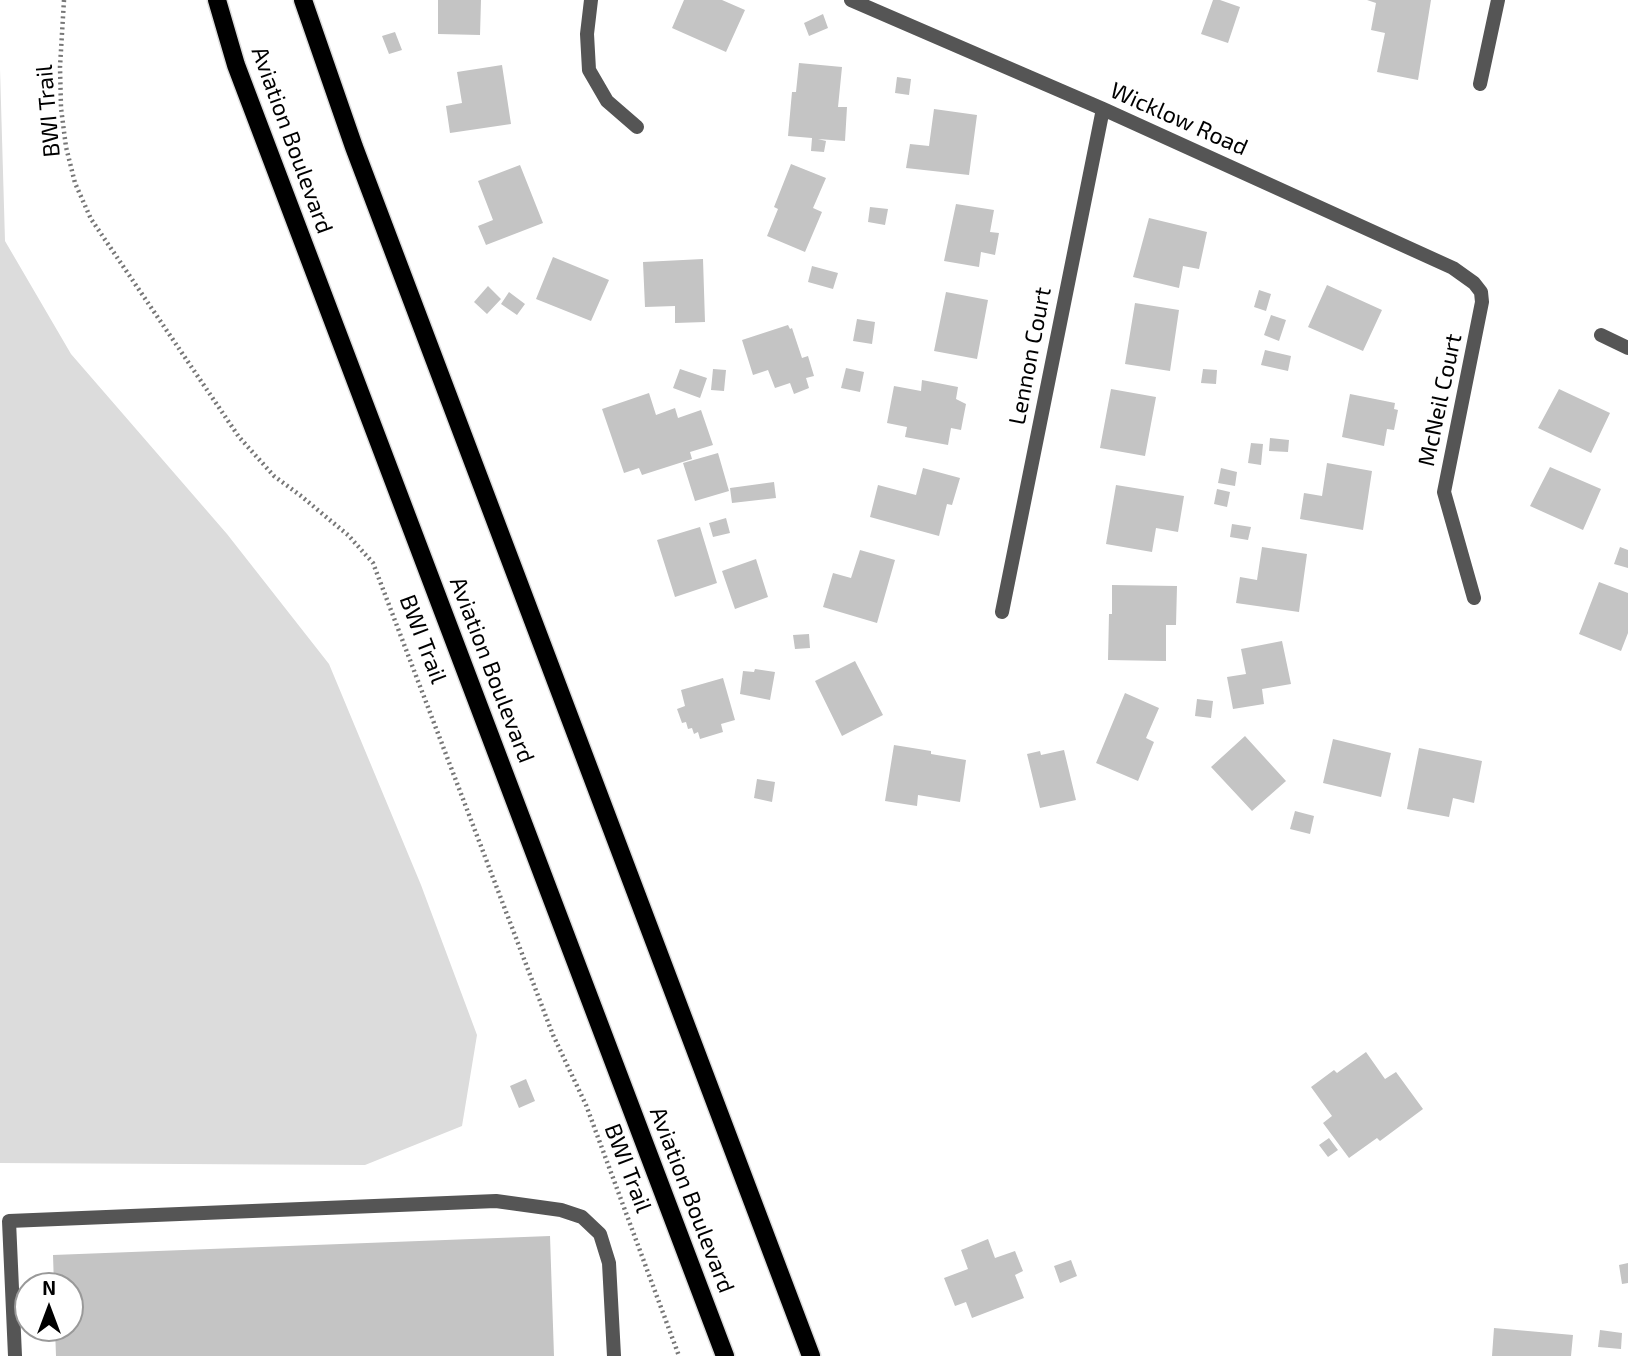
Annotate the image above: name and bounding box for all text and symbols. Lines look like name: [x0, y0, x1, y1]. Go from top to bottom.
street label: Aviation Boulevard: [245, 43, 339, 237]
street label: BWI Trail: [30, 64, 66, 158]
street label: Wicklow Road: [1106, 76, 1252, 162]
street label: Lennon Court: [1003, 285, 1057, 427]
street label: McNeil Court: [1412, 331, 1468, 469]
street label: Aviation Boulevard: [444, 573, 540, 767]
street label: BWI Trail: [393, 591, 453, 687]
street label: Aviation Boulevard: [644, 1103, 740, 1297]
street label: BWI Trail: [598, 1120, 658, 1216]
north arrow: [14, 1272, 84, 1342]
text: N: [42, 1276, 56, 1299]

